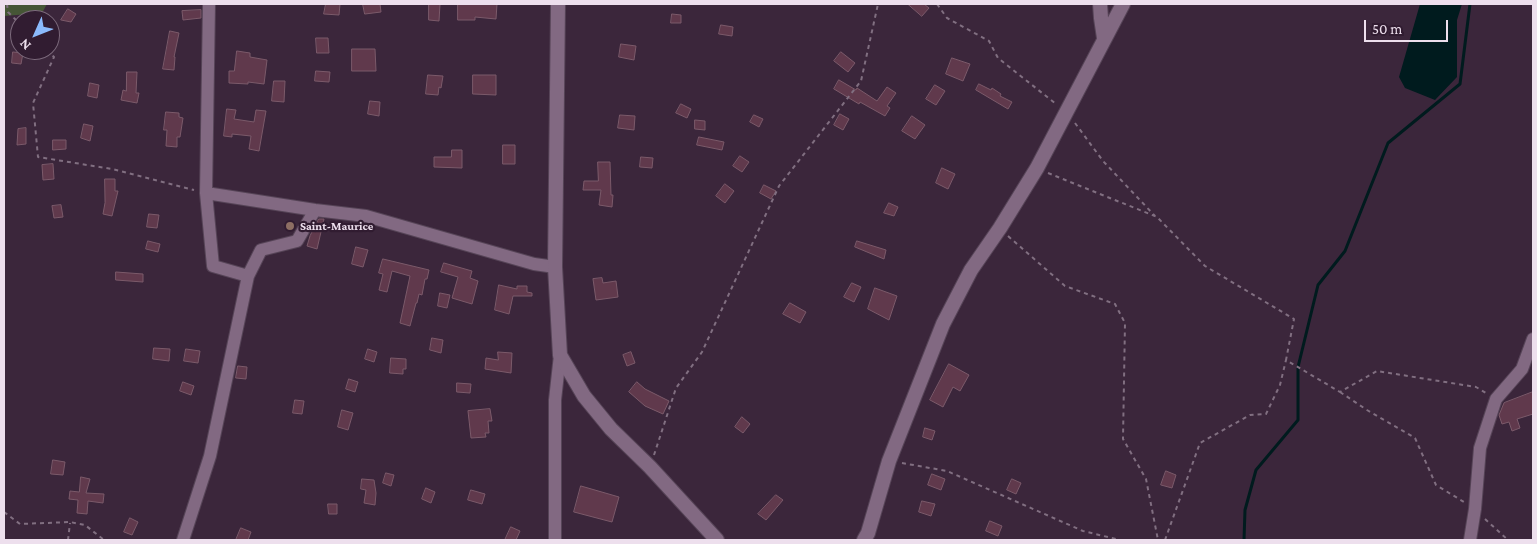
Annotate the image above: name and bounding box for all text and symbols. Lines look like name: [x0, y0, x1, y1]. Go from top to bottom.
north arrow: [10, 10, 60, 60]
scale bar: [1367, 10, 1451, 42]
text: 50 m: [1372, 21, 1402, 37]
text: N: [16, 36, 34, 54]
place label: Saint-Maurice: [300, 219, 373, 233]
marker: Saint-Maurice: [284, 220, 296, 232]

